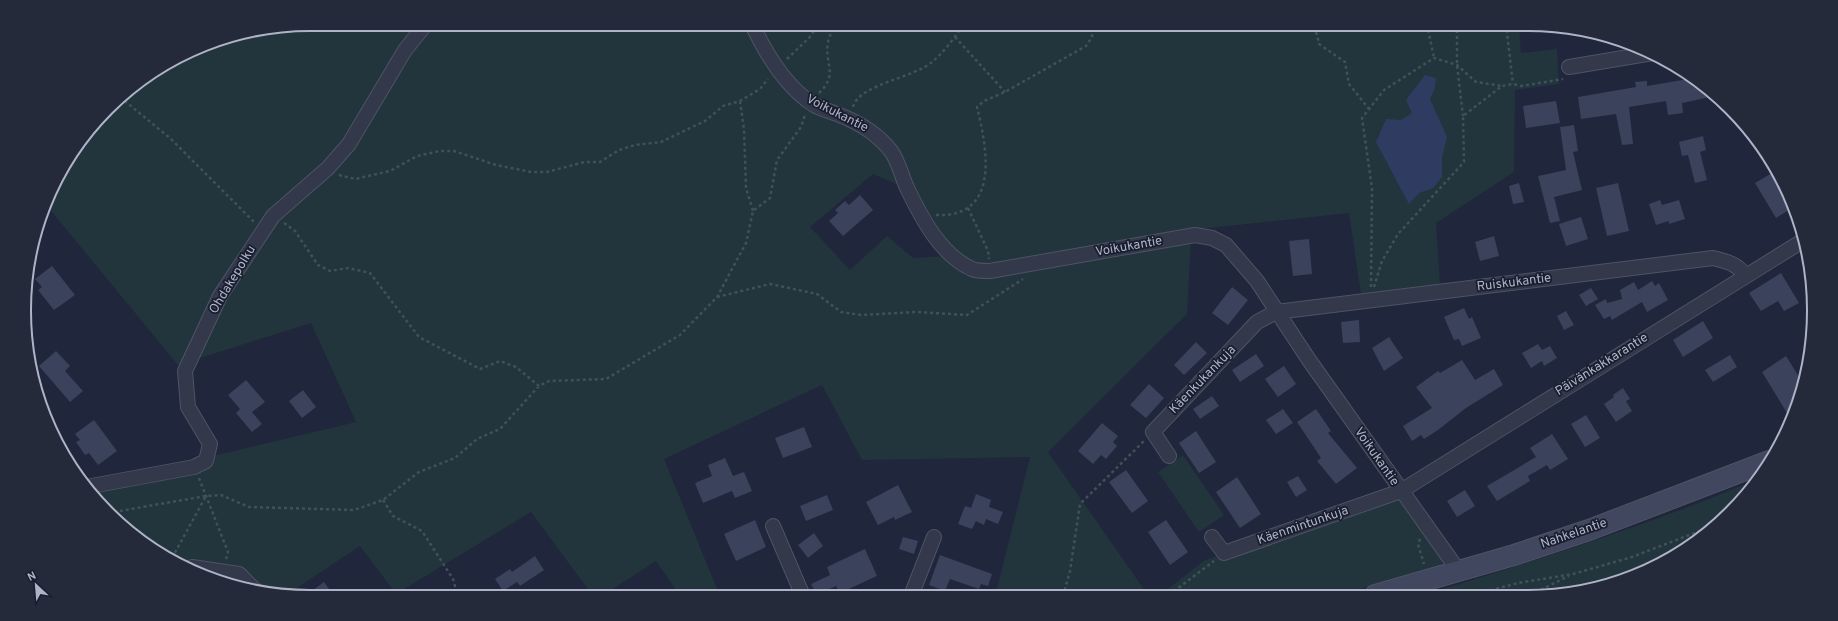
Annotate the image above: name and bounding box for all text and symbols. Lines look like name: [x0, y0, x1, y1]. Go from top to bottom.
street label: Voikukantie: [803, 92, 871, 136]
street label: Voikukantie: [1094, 233, 1164, 261]
street label: Ohdakepolku: [206, 243, 260, 317]
street label: Ruiskukantie: [1476, 270, 1552, 296]
street label: Päivänkakkarantie: [1553, 330, 1651, 400]
street label: Käenkukankuja: [1166, 342, 1240, 418]
street label: Voikukantie: [1350, 425, 1402, 489]
street label: Käenmintunkuja: [1255, 503, 1351, 549]
street label: Nahkelantie: [1539, 515, 1609, 553]
north arrow: [16, 565, 56, 605]
text: N: [25, 569, 39, 585]

